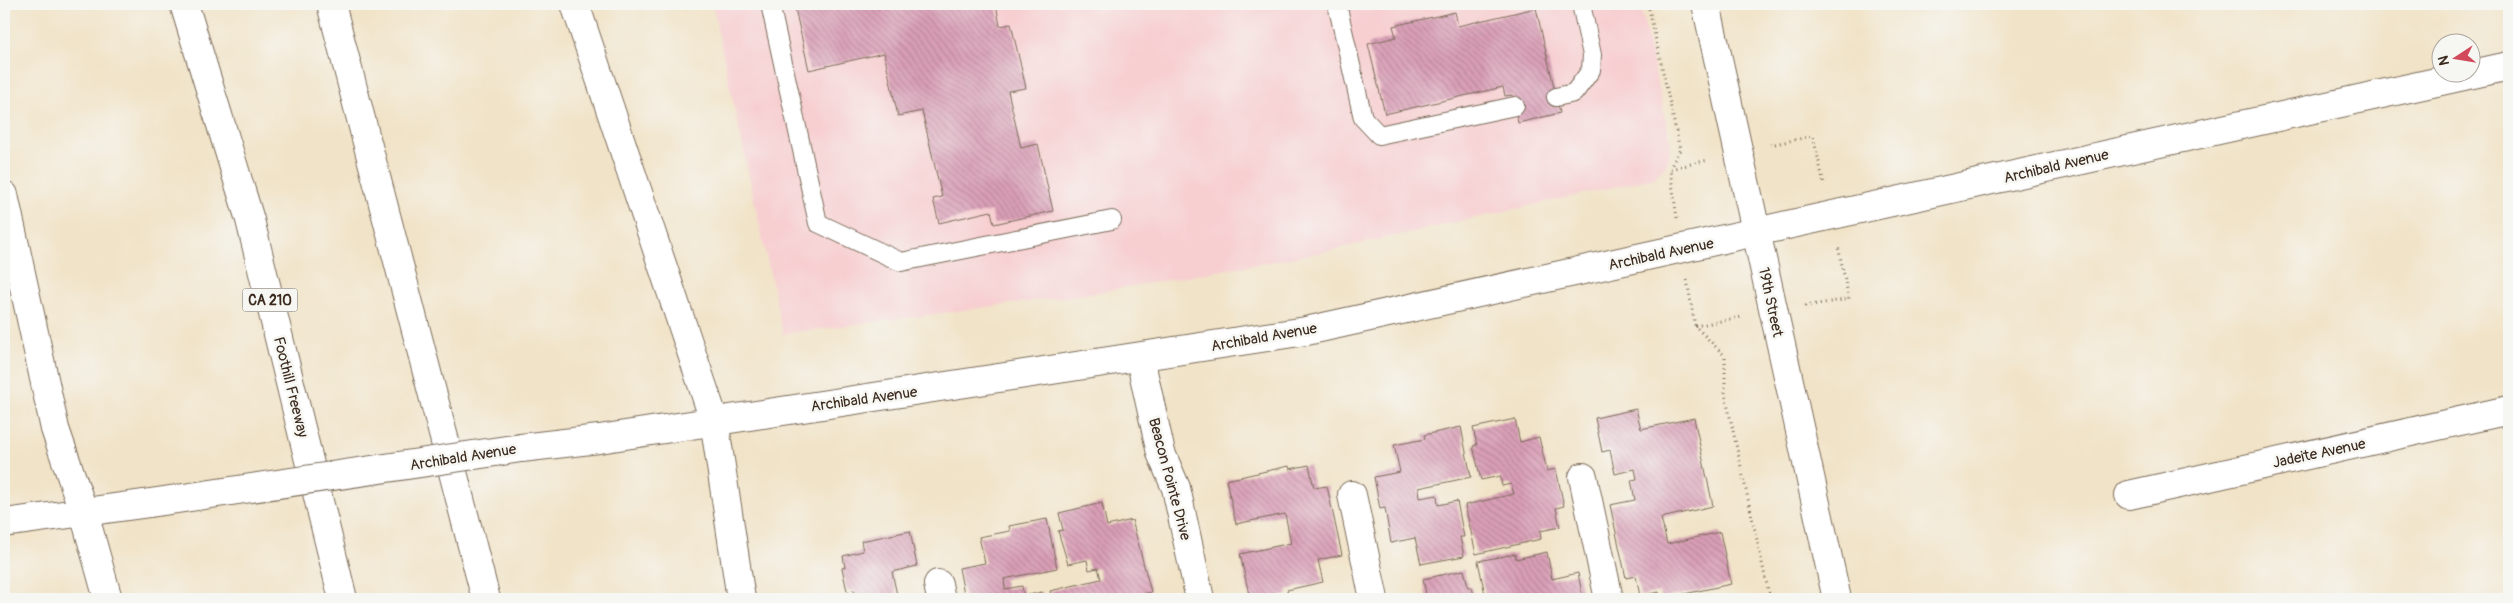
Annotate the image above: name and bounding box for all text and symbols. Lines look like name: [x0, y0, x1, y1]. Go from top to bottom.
north arrow: [2430, 32, 2480, 82]
text: N: [2434, 54, 2453, 67]
street label: Archibald Avenue: [2002, 145, 2111, 188]
street label: Archibald Avenue: [1607, 234, 1716, 275]
street label: 19th Street: [1754, 266, 1787, 340]
road number: CA 210: [242, 288, 298, 312]
street label: Archibald Avenue: [1210, 319, 1319, 356]
street label: Foothill Freeway: [269, 335, 312, 440]
street label: Archibald Avenue: [810, 383, 919, 416]
street label: Beacon Pointe Drive: [1144, 416, 1195, 543]
street label: Jadeite Avenue: [2271, 434, 2368, 473]
street label: Archibald Avenue: [409, 440, 518, 475]

